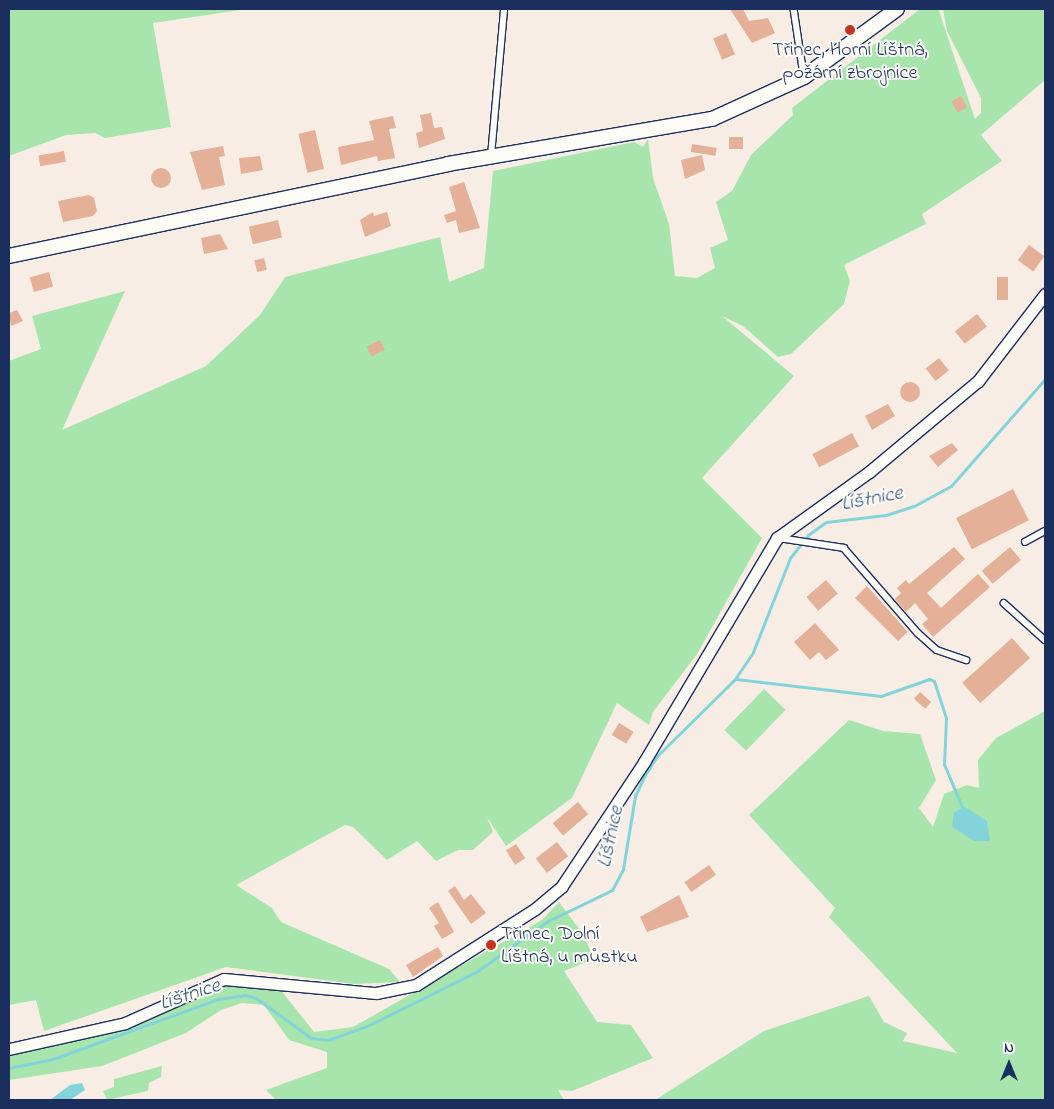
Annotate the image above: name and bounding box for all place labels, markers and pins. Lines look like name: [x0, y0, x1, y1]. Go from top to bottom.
marker: Třinec, Horní Líštná, požární zbrojnice: [844, 24, 856, 36]
place label: Třinec, Horní Líštná, požární zbrojnice: [772, 38, 928, 85]
place label: Třinec, Dolní Líštná, u můstku: [501, 922, 638, 969]
marker: Třinec, Dolní Líštná, u můstku: [485, 939, 497, 951]

